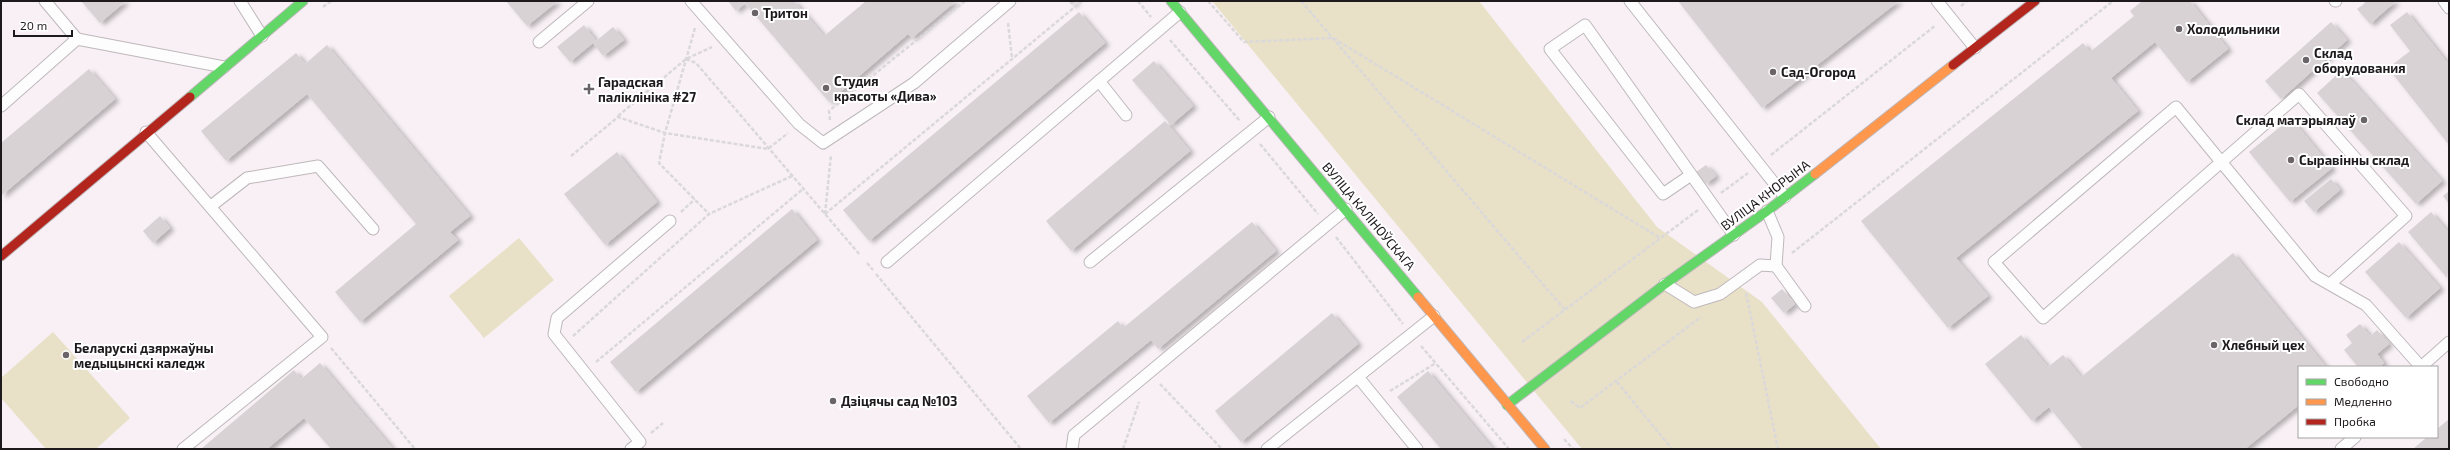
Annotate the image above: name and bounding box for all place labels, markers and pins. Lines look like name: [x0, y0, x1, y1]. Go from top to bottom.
place label: Тритон: [763, 5, 808, 21]
marker: Тритон: [750, 8, 760, 18]
place label: Холодильники: [2187, 21, 2280, 37]
marker: Холодильники: [2174, 24, 2184, 34]
place label: Склад оборудования: [2314, 45, 2406, 76]
marker: Склад оборудования: [2301, 55, 2311, 65]
place label: Сад-Огород: [1781, 64, 1856, 80]
marker: Сад-Огород: [1768, 67, 1778, 77]
place label: Студия красоты «Дива»: [834, 73, 937, 104]
place label: Гарадская паліклініка #27: [598, 74, 696, 105]
marker: Гарадская паліклініка #27: [583, 83, 595, 95]
marker: Студия красоты «Дива»: [821, 83, 831, 93]
place label: Склад матэрыялаў: [2236, 112, 2357, 128]
marker: Склад матэрыялаў: [2359, 115, 2369, 125]
place label: Сыравінны склад: [2299, 152, 2409, 168]
marker: Сыравінны склад: [2286, 155, 2296, 165]
place label: Хлебный цех: [2222, 337, 2305, 353]
place label: Беларускі дзяржаўны медыцынскі каледж: [74, 340, 214, 371]
marker: Хлебный цех: [2209, 340, 2219, 350]
marker: Беларускі дзяржаўны медыцынскі каледж: [61, 350, 71, 360]
place label: Дзіцячы сад №103: [841, 393, 957, 409]
marker: Дзіцячы сад №103: [828, 396, 838, 406]

